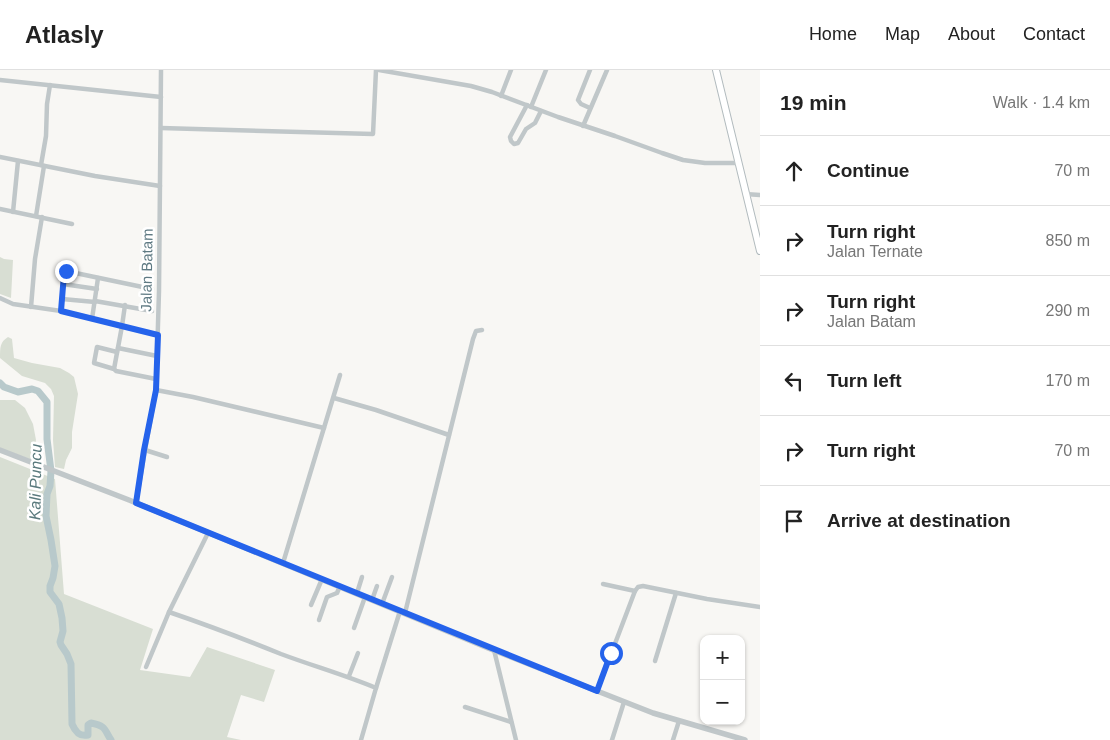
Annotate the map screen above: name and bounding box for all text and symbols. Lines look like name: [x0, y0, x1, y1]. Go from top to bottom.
text: Atlasly: [25, 21, 104, 48]
text: Home: [809, 24, 857, 44]
text: Map: [885, 24, 920, 44]
text: About: [948, 24, 995, 44]
text: Contact: [1023, 24, 1085, 44]
text: 19 min: [780, 91, 847, 114]
text: Walk · 1.4 km: [993, 94, 1090, 111]
icon: ahead: [780, 157, 808, 185]
text: Continue: [827, 160, 909, 181]
text: 70 m: [1054, 162, 1090, 179]
text: Turn right: [827, 221, 915, 242]
icon: right: [780, 227, 808, 255]
street label: Jalan Batam: [137, 228, 156, 312]
text: 850 m: [1046, 232, 1090, 249]
text: Jalan Ternate: [827, 243, 923, 260]
route end: [55, 260, 78, 283]
text: Turn right: [827, 291, 915, 312]
icon: right: [780, 297, 808, 325]
text: 290 m: [1046, 302, 1090, 319]
text: Jalan Batam: [827, 313, 916, 330]
icon: left: [780, 367, 808, 395]
text: Turn left: [827, 370, 902, 391]
text: 170 m: [1046, 372, 1090, 389]
icon: right: [780, 437, 808, 465]
text: Turn right: [827, 440, 915, 461]
text: 70 m: [1054, 442, 1090, 459]
water label: Kali Puncu: [26, 444, 45, 520]
icon: arrive: [780, 507, 808, 535]
text: Arrive at destination: [827, 510, 1011, 531]
map controls: [700, 635, 745, 725]
button: +: [700, 635, 745, 680]
route start: [600, 642, 623, 665]
button: −: [700, 680, 745, 725]

